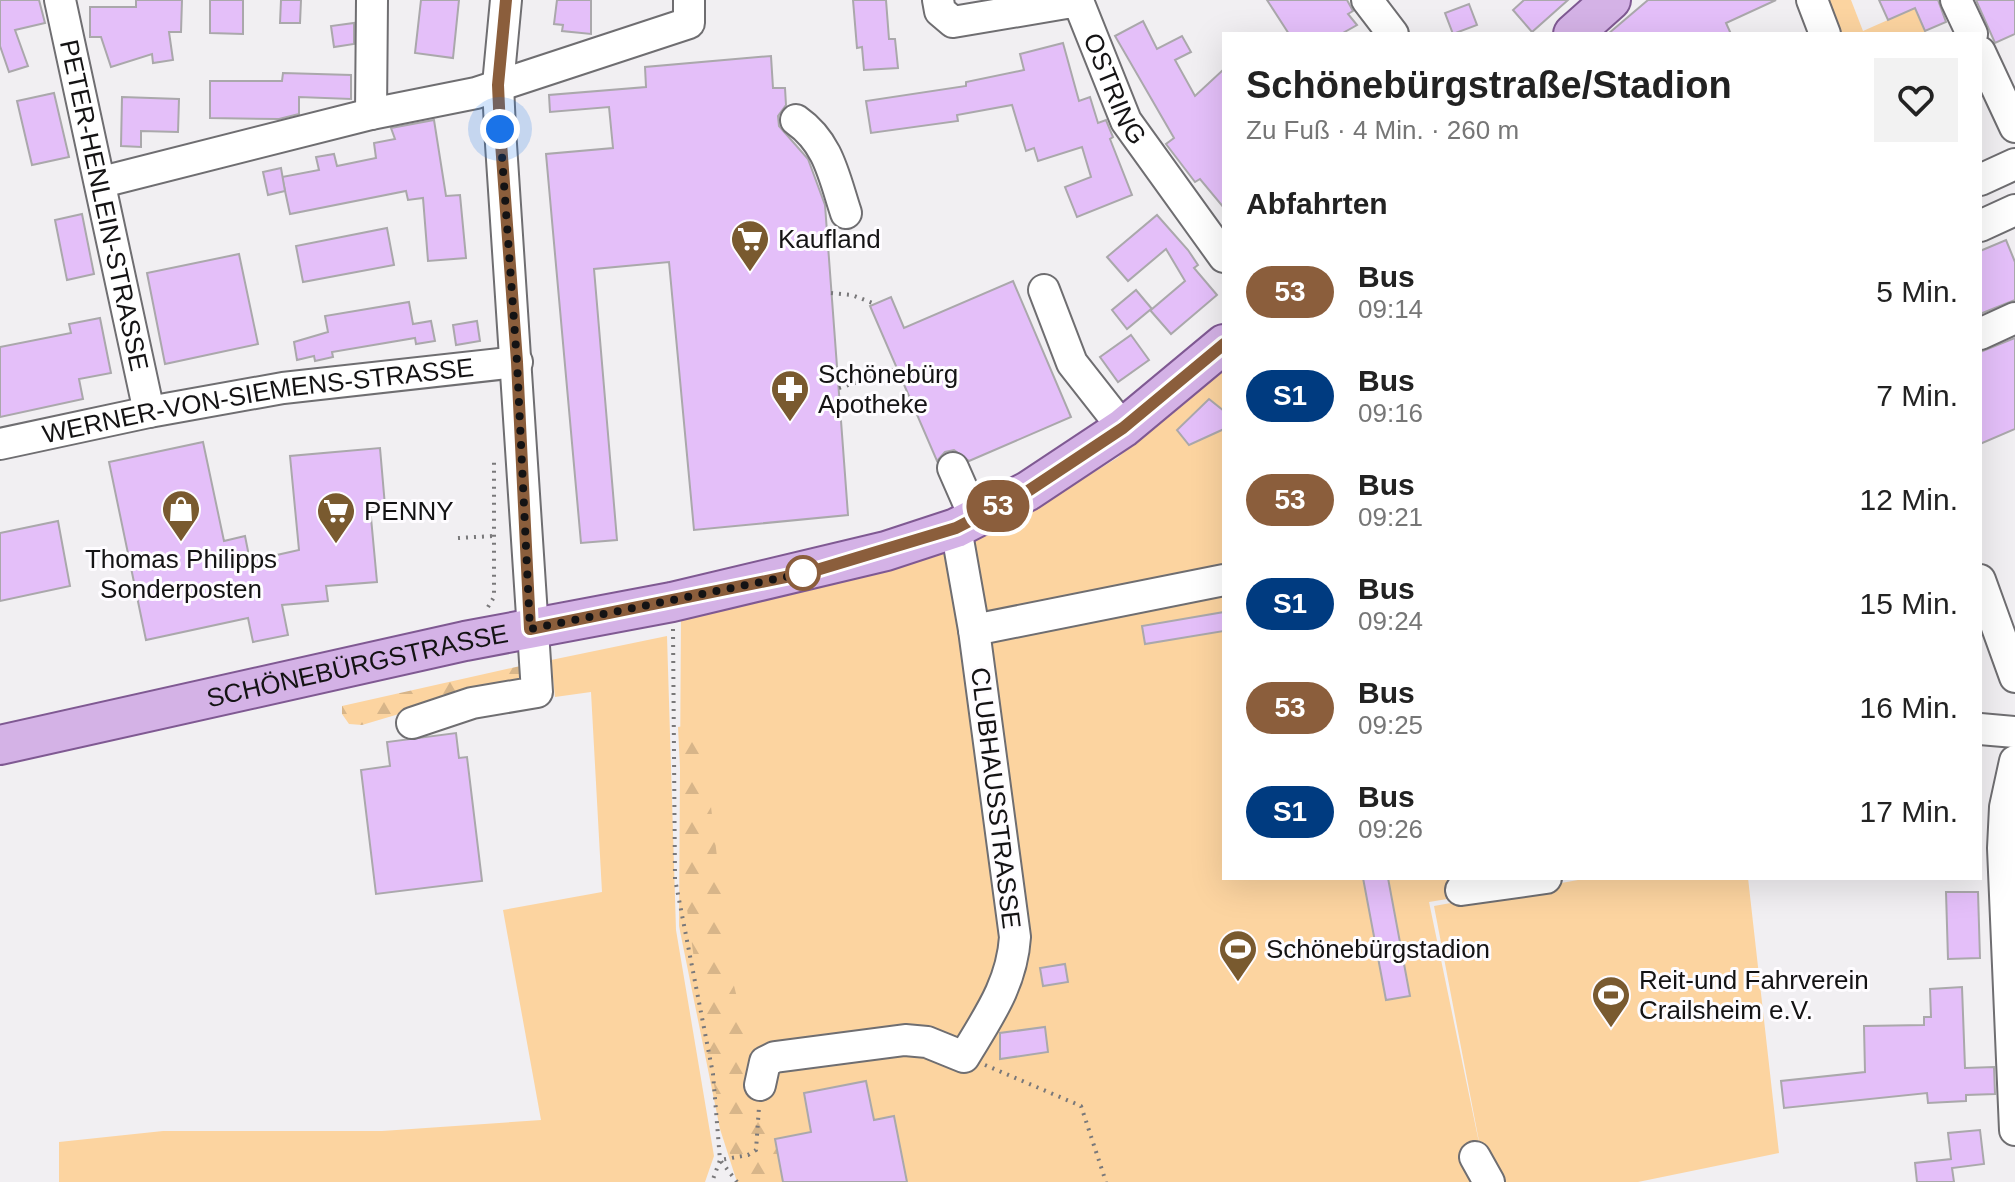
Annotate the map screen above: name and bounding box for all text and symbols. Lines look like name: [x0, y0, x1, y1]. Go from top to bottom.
street label: OSTRING: [1077, 29, 1153, 150]
street label: PETER-HENLEIN-STRASSE: [54, 37, 155, 374]
button: heart: [1874, 58, 1958, 142]
text: Schönebürgstraße/Stadion: [1246, 64, 1732, 106]
your location: [480, 109, 520, 149]
text: Zu Fuß · 4 Min. · 260 m: [1246, 115, 1519, 145]
text: Abfahrten: [1246, 187, 1388, 220]
supermarket icon: Kaufland: [729, 218, 771, 273]
place label: Kaufland: [778, 224, 881, 254]
text: Bus: [1358, 260, 1415, 293]
text: 5 Min.: [1876, 275, 1958, 308]
text: 53: [1274, 276, 1306, 307]
text: 09:14: [1358, 294, 1423, 324]
street label: WERNER-VON-SIEMENS-STRASSE: [40, 352, 475, 449]
place label: Schönebürg Apotheke: [818, 359, 958, 419]
text: Bus: [1358, 364, 1415, 397]
pharmacy icon: Schönebürg Apotheke: [769, 368, 811, 423]
text: 7 Min.: [1876, 379, 1958, 412]
text: S1: [1273, 380, 1307, 411]
text: 09:16: [1358, 398, 1423, 428]
text: Bus: [1358, 468, 1415, 501]
line badge: 53: [962, 480, 1034, 532]
text: 12 Min.: [1860, 483, 1958, 516]
text: 53: [1274, 484, 1306, 515]
shop icon: Thomas Philipps Sonderposten: [160, 488, 202, 543]
supermarket icon: PENNY: [315, 490, 357, 545]
text: 53: [982, 490, 1014, 521]
place label: PENNY: [364, 496, 454, 526]
text: 09:21: [1358, 502, 1423, 532]
place label: Thomas Philipps Sonderposten: [85, 544, 277, 604]
unlabelled marker: [786, 556, 820, 590]
text: Bus: [1358, 572, 1415, 605]
text: 15 Min.: [1860, 587, 1958, 620]
text: S1: [1273, 588, 1307, 619]
text: 09:24: [1358, 606, 1423, 636]
street label: SCHÖNEBÜRGSTRASSE: [204, 618, 510, 713]
street label: CLUBHAUSSTRASSE: [965, 666, 1027, 930]
text: Bus: [1358, 676, 1415, 709]
text: 16 Min.: [1860, 691, 1958, 724]
text: 53: [1274, 692, 1306, 723]
text: 09:25: [1358, 710, 1423, 740]
text: Bus: [1358, 780, 1415, 813]
text: 17 Min.: [1860, 795, 1958, 828]
text: S1: [1273, 796, 1307, 827]
text: 09:26: [1358, 814, 1423, 844]
sports icon: Schönebürgstadion: [1217, 928, 1259, 983]
place label: Schönebürgstadion: [1266, 934, 1490, 964]
place label: Reit-und Fahrverein Crailsheim e.V.: [1639, 965, 1869, 1025]
sports icon: Reit-und Fahrverein Crailsheim e.V.: [1590, 974, 1632, 1029]

